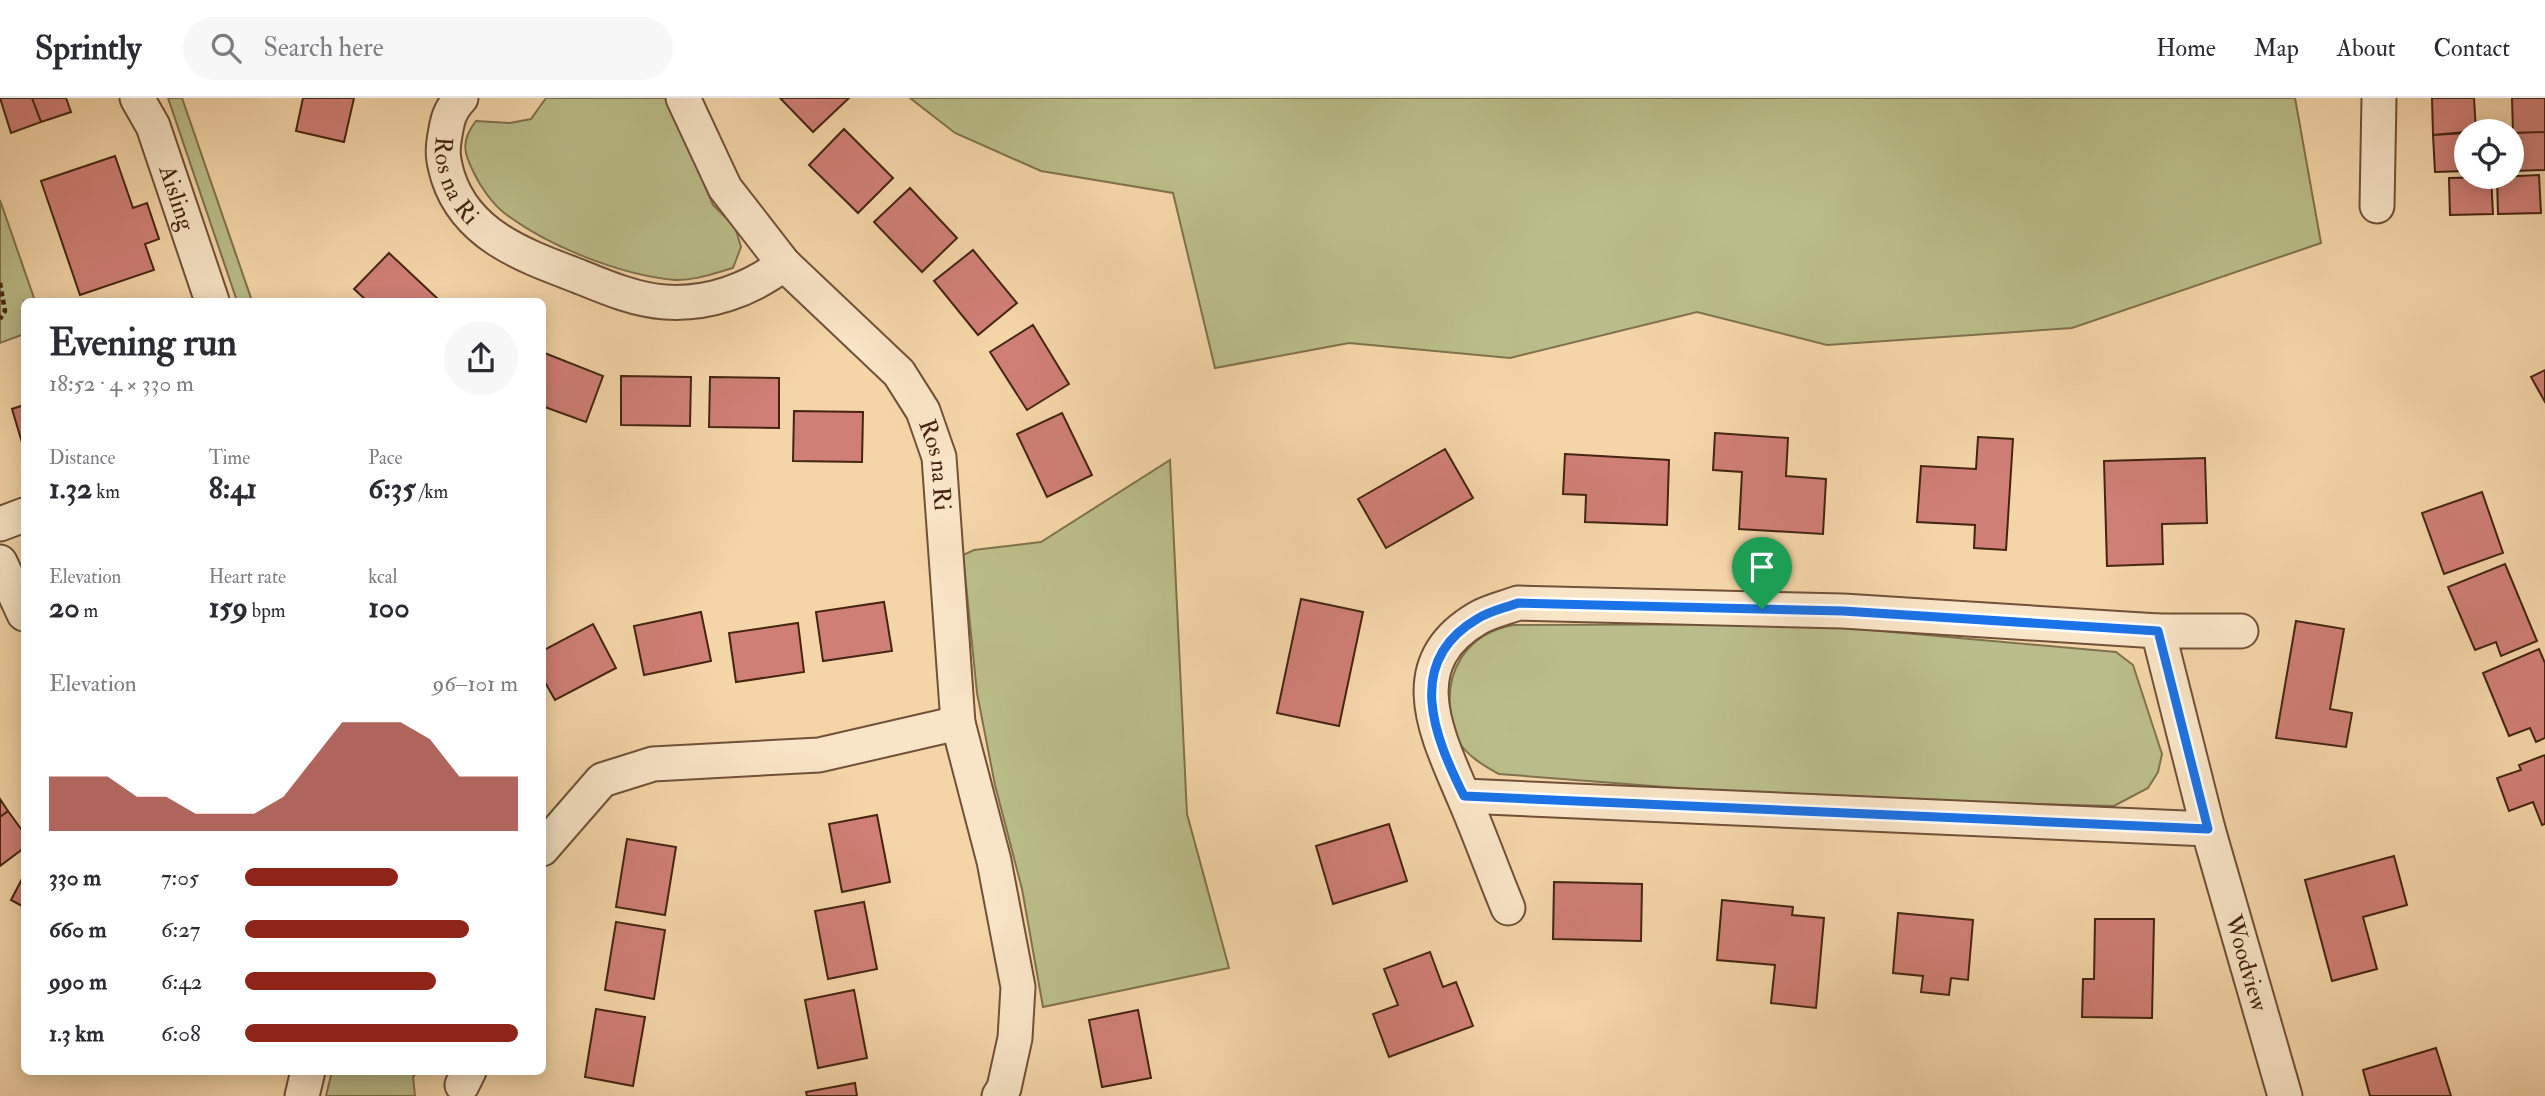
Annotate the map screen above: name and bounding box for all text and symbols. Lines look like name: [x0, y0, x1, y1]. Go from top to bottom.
search box: [183, 17, 673, 80]
text: Sprintly: [35, 28, 141, 69]
icon: search: [207, 29, 245, 67]
text: Search here: [263, 32, 384, 64]
text: Home: [2156, 33, 2216, 64]
text: Map: [2254, 33, 2299, 64]
text: About: [2337, 33, 2396, 64]
text: Contact: [2434, 33, 2510, 64]
map controls: [2454, 119, 2524, 189]
button: locate: [2454, 119, 2524, 189]
street label: Ros na Ri: [427, 135, 485, 232]
street label: Aisling: [151, 161, 202, 236]
text: Evening run: [49, 319, 237, 367]
button: share: [444, 321, 518, 395]
text: 18:52 · 4 × 330 m: [49, 369, 194, 398]
street label: Ros na Ri: [911, 415, 958, 512]
text: Distance: [49, 446, 115, 470]
text: Time: [209, 446, 250, 470]
text: Pace: [368, 446, 402, 470]
text: 1.32: [49, 470, 92, 507]
text: 8:41: [209, 470, 257, 507]
text: 6:35: [368, 470, 416, 507]
text: km: [92, 480, 120, 504]
text: /km: [416, 480, 448, 504]
pin: [1732, 537, 1792, 609]
icon: arrive: [1743, 548, 1781, 586]
text: Elevation: [49, 565, 121, 589]
text: Heart rate: [209, 565, 286, 589]
text: kcal: [368, 565, 397, 589]
text: 20: [49, 589, 80, 626]
text: 159: [209, 589, 248, 626]
text: 100: [368, 589, 410, 626]
text: m: [80, 599, 98, 623]
text: bpm: [248, 599, 286, 623]
text: Elevation: [49, 669, 137, 698]
text: 96–101 m: [432, 669, 518, 698]
text: 330 m: [49, 863, 101, 892]
text: 7:05: [161, 863, 199, 892]
street label: Woodview: [2217, 910, 2275, 1016]
text: 660 m: [49, 915, 107, 944]
text: 6:27: [161, 915, 200, 944]
text: 990 m: [49, 967, 107, 996]
text: 6:42: [161, 967, 202, 996]
text: 1.3 km: [49, 1019, 104, 1048]
text: 6:08: [161, 1019, 201, 1048]

